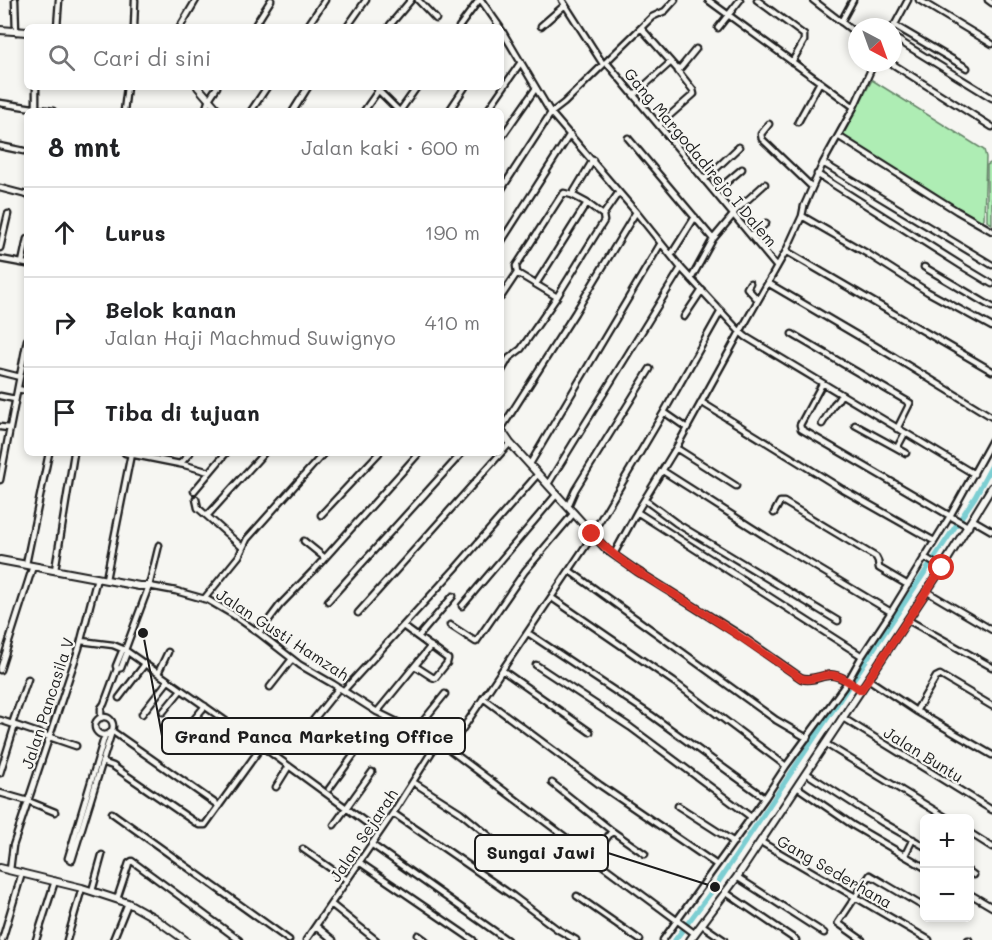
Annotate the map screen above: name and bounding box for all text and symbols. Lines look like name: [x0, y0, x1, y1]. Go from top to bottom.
north arrow: [848, 18, 902, 72]
search box: [24, 24, 504, 90]
icon: search: [45, 41, 78, 74]
text: Cari di sini: [93, 43, 211, 72]
street label: Gang Margodadirejo I Dalem: [620, 63, 782, 251]
text: 8 mnt: [48, 130, 121, 164]
text: Jalan kaki · 600 m: [301, 134, 480, 160]
icon: ahead: [48, 216, 81, 249]
text: Lurus: [105, 218, 166, 247]
text: 190 m: [425, 219, 480, 245]
text: Belok kanan: [105, 295, 236, 324]
icon: right: [48, 306, 81, 339]
text: 410 m: [425, 309, 480, 335]
text: Jalan Haji Machmud Suwignyo: [105, 324, 396, 350]
icon: arrive: [48, 396, 81, 429]
text: Tiba di tujuan: [105, 398, 260, 427]
route end: [578, 520, 604, 546]
route start: [928, 554, 954, 580]
street label: Jalan Gusti Hamzah: [213, 583, 353, 685]
street label: Jalan Pancasila V: [16, 635, 78, 771]
callout: Grand Panca Marketing Office: [162, 718, 465, 754]
street label: Jalan Buntu: [880, 721, 968, 787]
text: Grand Panca Marketing Office: [174, 724, 454, 748]
street label: Jalan Sejarah: [324, 784, 402, 886]
map controls: [920, 814, 974, 922]
button: +: [920, 814, 974, 868]
street label: Gang Sederhana: [773, 829, 897, 913]
callout: Sungai Jawi: [475, 835, 608, 871]
text: Sungai Jawi: [486, 840, 596, 864]
button: −: [920, 868, 974, 922]

